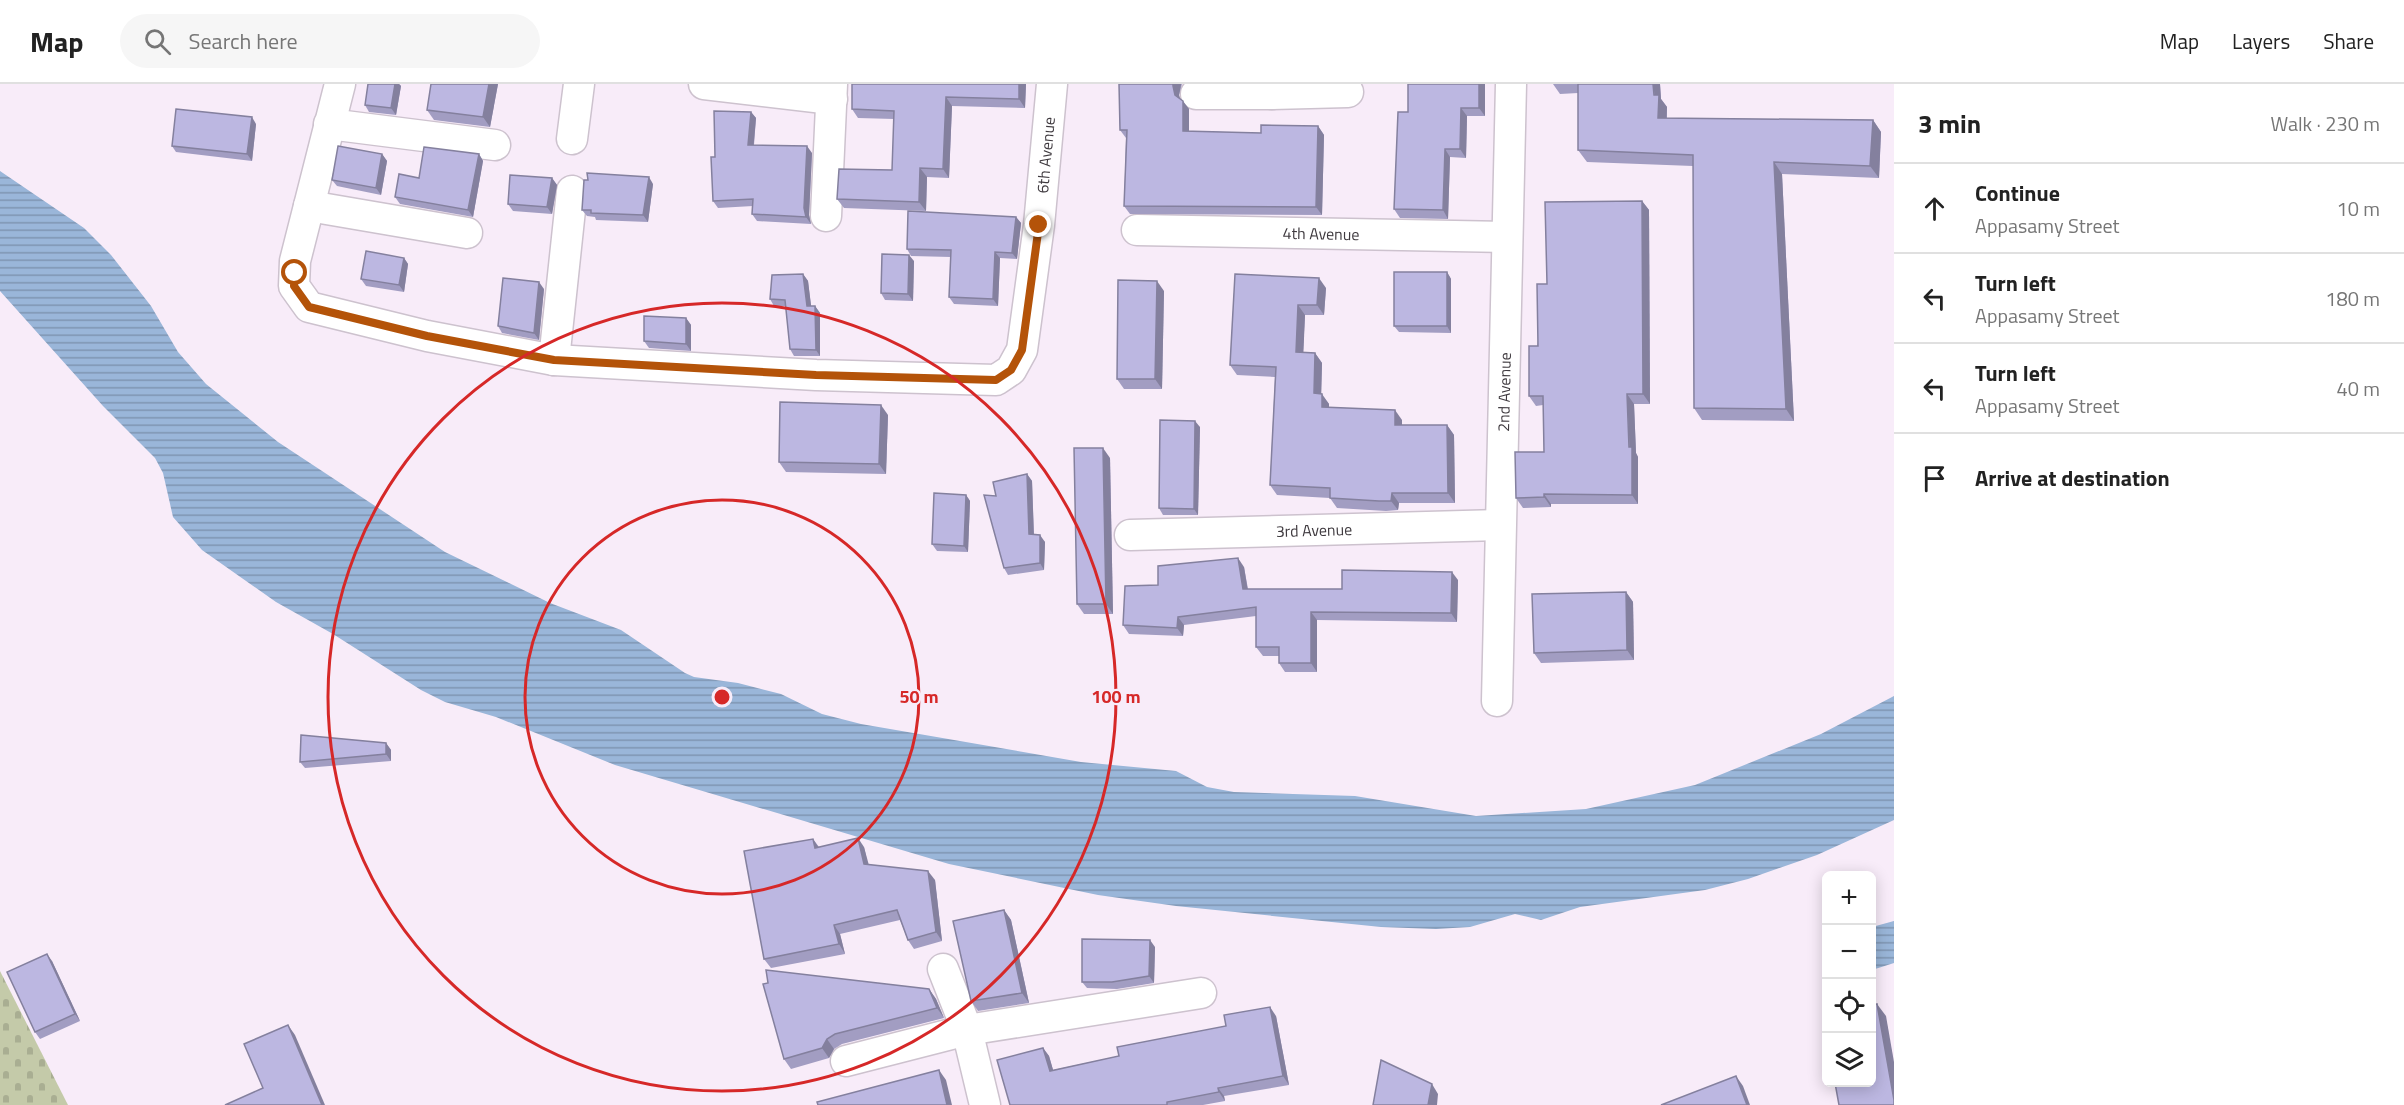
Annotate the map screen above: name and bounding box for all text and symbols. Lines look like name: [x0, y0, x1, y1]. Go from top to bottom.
search box: [120, 14, 540, 68]
text: Map: [30, 20, 84, 63]
text: Search here: [189, 24, 298, 58]
icon: search: [141, 25, 174, 58]
text: Map: [2160, 25, 2199, 57]
text: Layers: [2232, 25, 2290, 57]
text: Share: [2323, 25, 2374, 57]
text: 3 min: [1918, 104, 1981, 143]
text: Walk · 230 m: [2271, 108, 2380, 139]
street label: 6th Avenue: [1030, 116, 1061, 194]
text: Continue: [1975, 176, 2060, 210]
icon: ahead: [1918, 192, 1951, 225]
text: 10 m: [2336, 193, 2380, 224]
text: Appasamy Street: [1975, 210, 2120, 241]
route end: [1025, 211, 1051, 237]
street label: 4th Avenue: [1282, 221, 1360, 246]
route start: [281, 259, 307, 285]
text: Turn left: [1975, 266, 2056, 300]
icon: left: [1918, 282, 1951, 315]
text: 180 m: [2325, 283, 2380, 314]
text: Appasamy Street: [1975, 300, 2120, 331]
street label: 2nd Avenue: [1491, 352, 1517, 432]
text: Turn left: [1975, 356, 2056, 390]
icon: left: [1918, 372, 1951, 405]
text: 40 m: [2336, 373, 2380, 404]
text: Appasamy Street: [1975, 390, 2120, 421]
text: Arrive at destination: [1975, 461, 2170, 495]
icon: arrive: [1918, 462, 1951, 495]
street label: 3rd Avenue: [1275, 517, 1352, 543]
text: 50 m: [899, 683, 939, 710]
text: 100 m: [1091, 683, 1141, 710]
centre of rings: [712, 687, 732, 707]
map controls: [1822, 871, 1876, 1087]
button: +: [1822, 871, 1876, 925]
button: −: [1822, 925, 1876, 979]
button: locate: [1822, 979, 1876, 1033]
button: layers: [1822, 1033, 1876, 1087]

